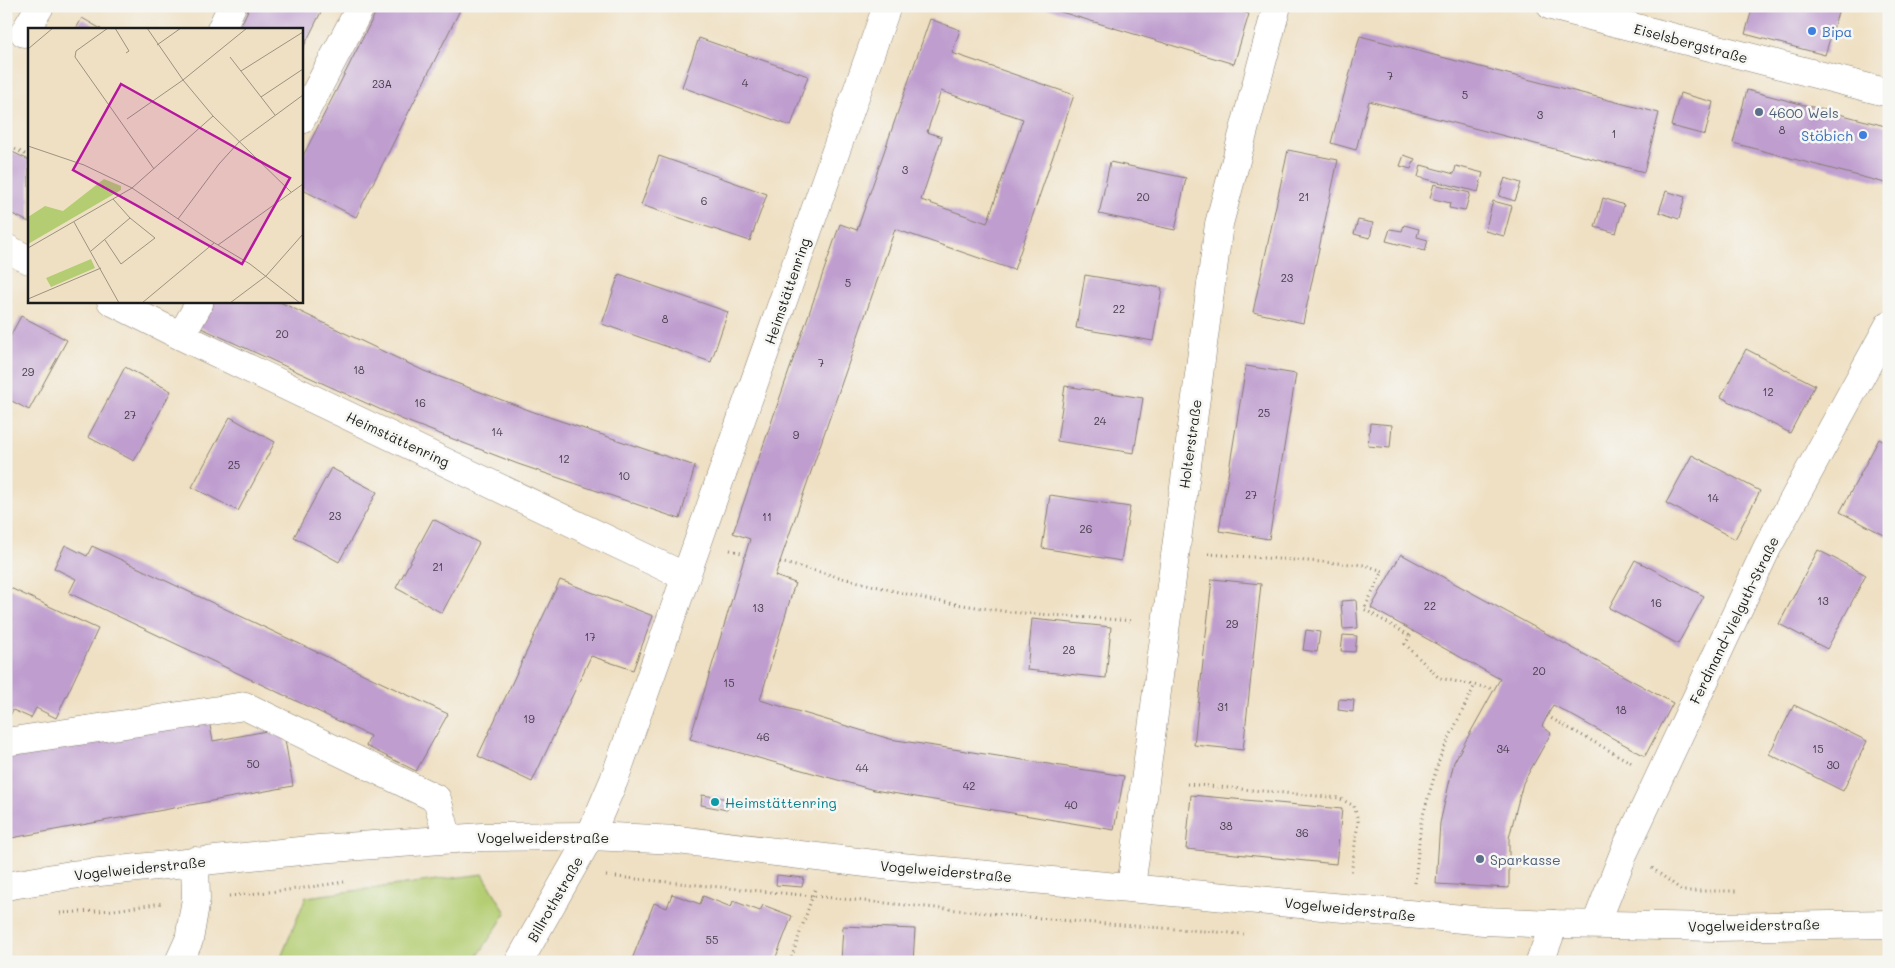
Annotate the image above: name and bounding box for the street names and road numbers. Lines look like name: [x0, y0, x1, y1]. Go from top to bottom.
street label: Eiselsbergstraße: [1632, 19, 1750, 67]
street label: Heimstättenring: [760, 235, 814, 347]
street label: Holterstraße: [1174, 398, 1206, 490]
street label: Heimstättenring: [343, 407, 453, 471]
street label: Ferdinand-Vielguth-Straße: [1685, 533, 1783, 707]
street label: Vogelweiderstraße: [477, 828, 609, 847]
street label: Vogelweiderstraße: [73, 852, 207, 884]
street label: Billrothstraße: [523, 853, 587, 945]
street label: Vogelweiderstraße: [879, 856, 1013, 886]
street label: Vogelweiderstraße: [1283, 893, 1417, 925]
street label: Vogelweiderstraße: [1688, 914, 1820, 936]

